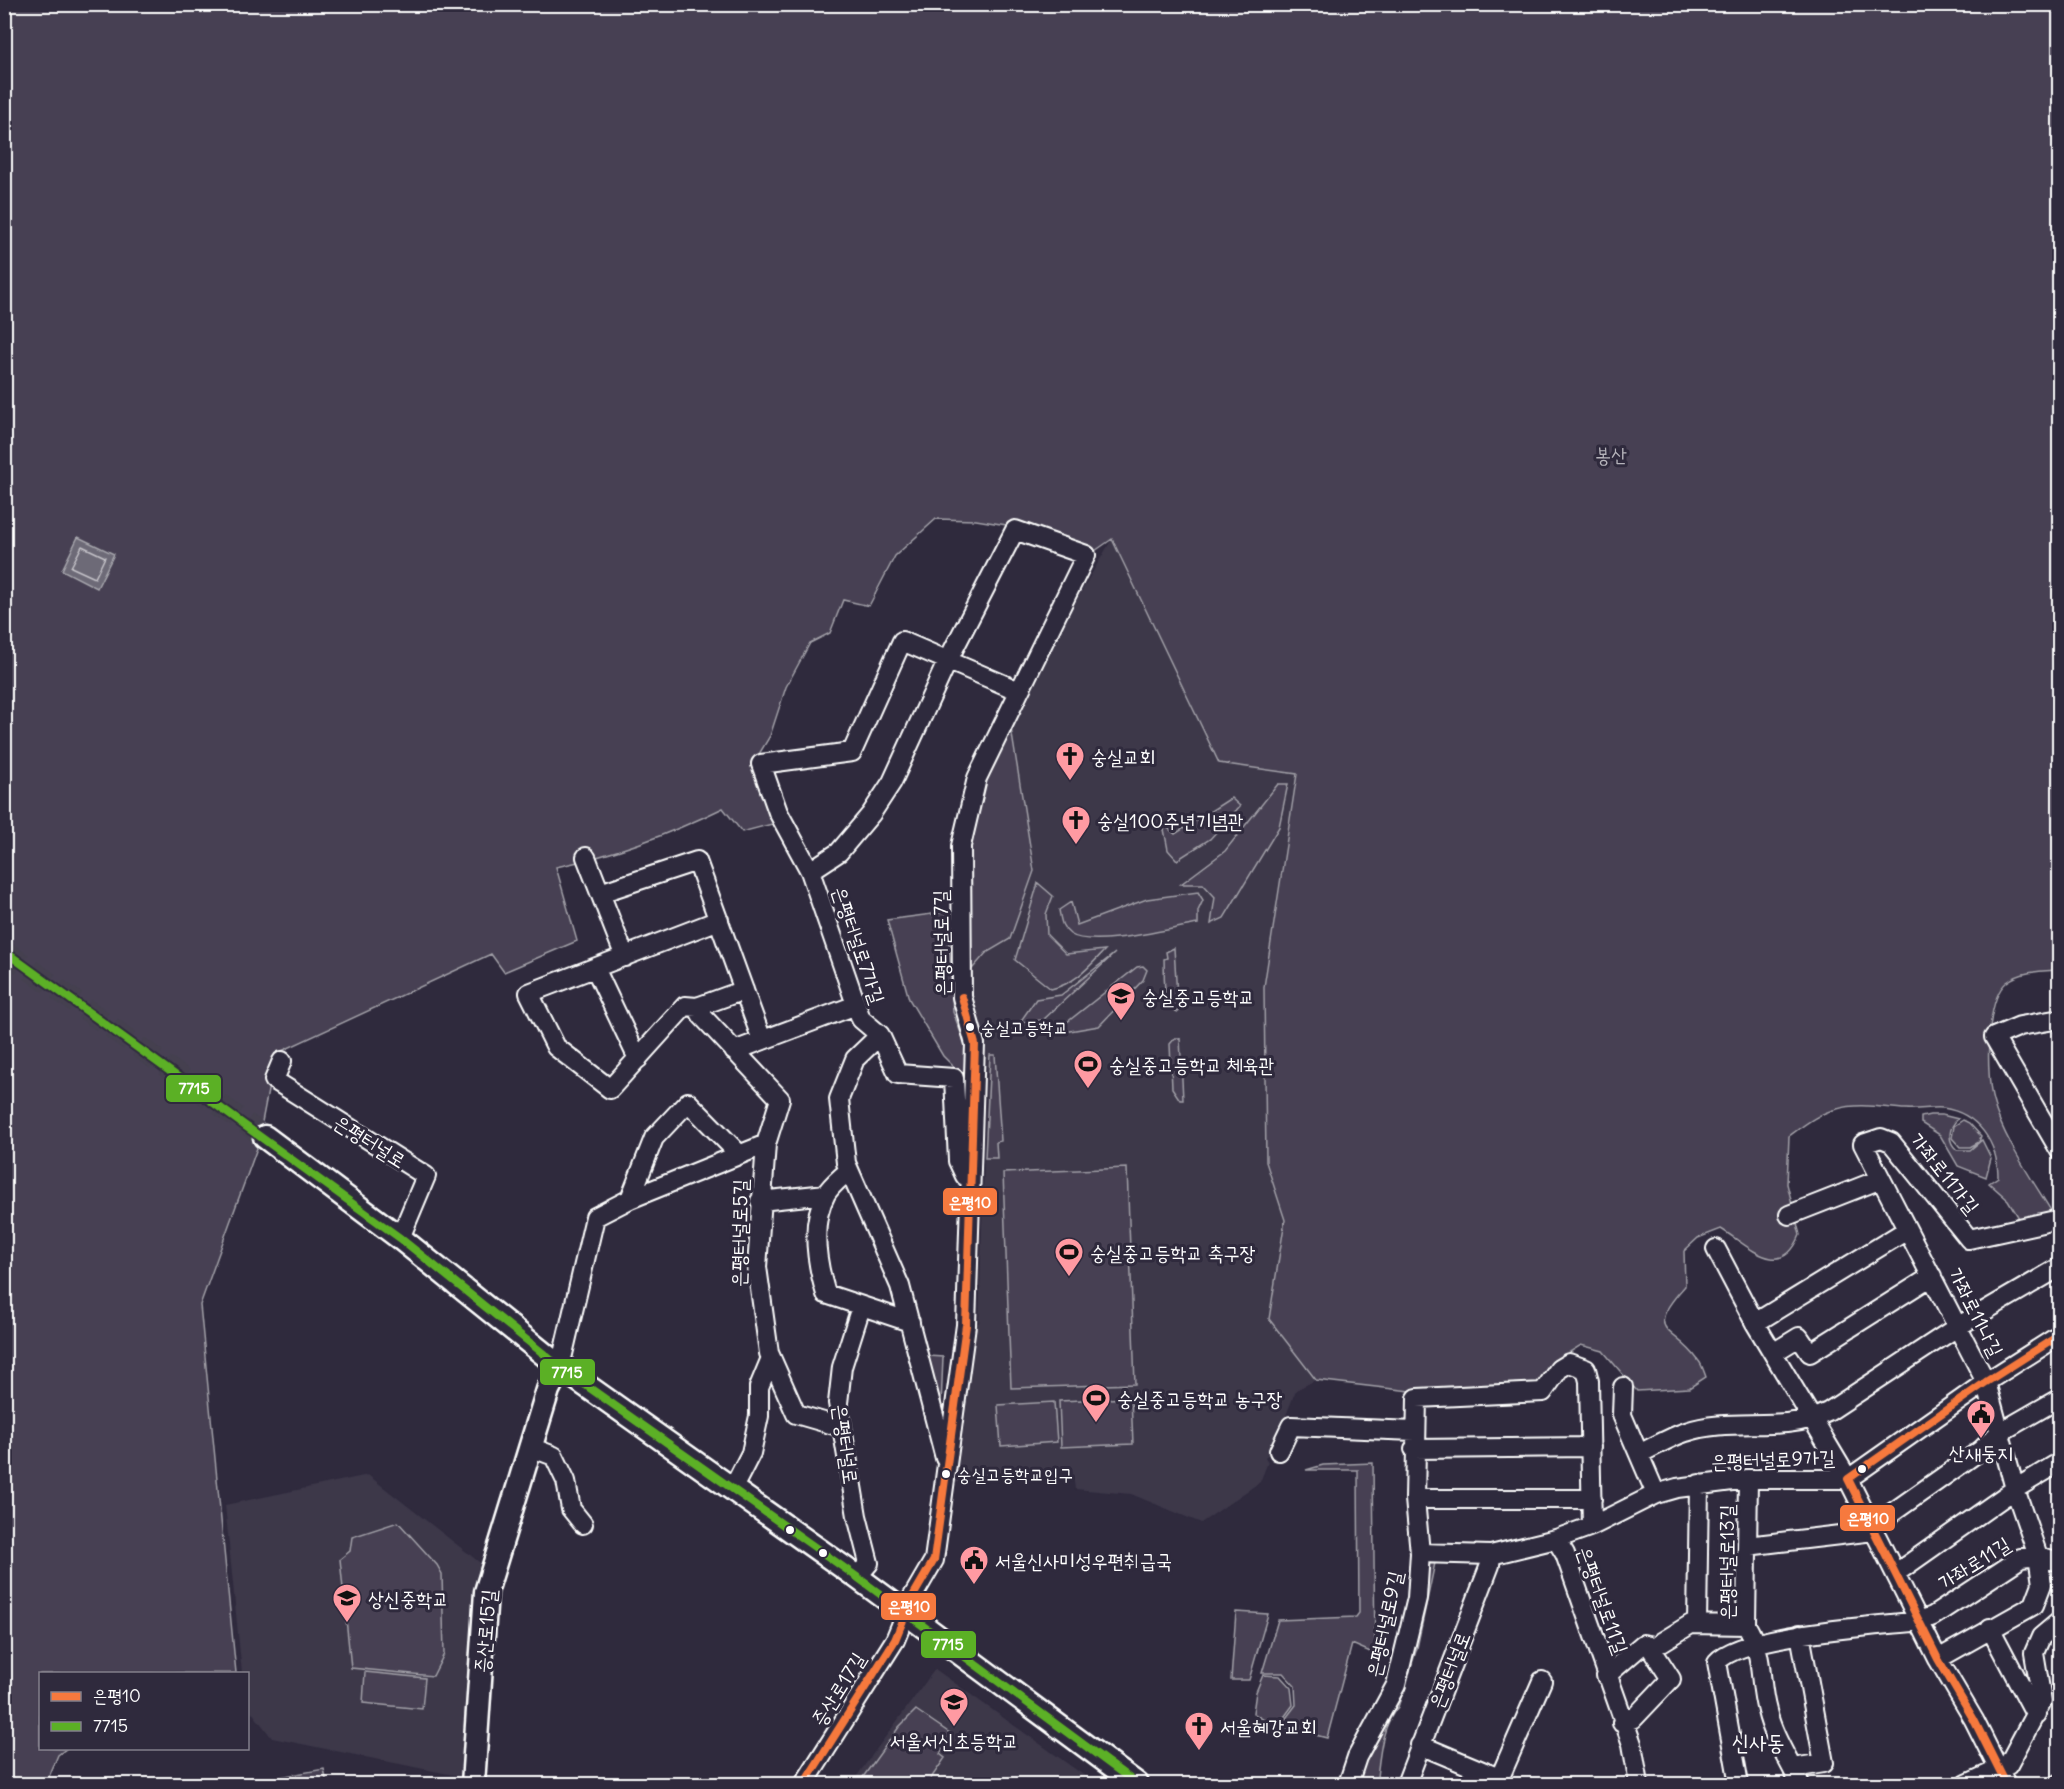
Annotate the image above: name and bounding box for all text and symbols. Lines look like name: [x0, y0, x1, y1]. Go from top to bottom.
park label: 봉산: [1595, 442, 1627, 467]
church icon: 숭실교회: [1054, 740, 1086, 782]
place label: 숭실교회: [1091, 744, 1155, 769]
church icon: 숭실100주년기념관: [1060, 804, 1092, 846]
place label: 숭실100주년기념관: [1097, 808, 1244, 833]
street label: 은평터널로7가길: [827, 883, 891, 1007]
street label: 은평터널로7길: [928, 890, 954, 996]
school or university icon: 숭실중고등학교: [1105, 980, 1137, 1022]
place label: 숭실중고등학교: [1142, 984, 1255, 1009]
place label: 숭실고등학교: [981, 1016, 1068, 1039]
marker: 숭실고등학교: [964, 1021, 976, 1033]
sports icon: 숭실중고등학교 체육관: [1072, 1048, 1104, 1090]
place label: 숭실중고등학교 체육관: [1109, 1052, 1275, 1077]
line badge: 7715: [165, 1074, 222, 1103]
text: 7715: [178, 1078, 210, 1098]
street label: 은평터널로: [329, 1109, 411, 1173]
street label: 가좌로11가길: [1905, 1128, 1985, 1218]
street label: 은평터널로5길: [726, 1179, 752, 1287]
line badge: 은평10: [942, 1187, 998, 1216]
text: 은평10: [949, 1192, 991, 1212]
sports icon: 숭실중고등학교 축구장: [1053, 1236, 1085, 1278]
place label: 숭실중고등학교 축구장: [1090, 1240, 1256, 1265]
street label: 가좌로11나길: [1943, 1263, 2009, 1361]
line badge: 7715: [539, 1358, 596, 1386]
text: 7715: [551, 1362, 583, 1382]
sports icon: 숭실중고등학교 농구장: [1080, 1382, 1112, 1424]
place label: 숭실중고등학교 농구장: [1117, 1386, 1283, 1411]
public building icon: 산새둥지: [1965, 1398, 1997, 1440]
street label: 은평터널로: [828, 1402, 864, 1486]
place label: 산새둥지: [1949, 1440, 2013, 1465]
street label: 은평터널로9가길: [1711, 1444, 1835, 1474]
place label: 숭실고등학교입구: [957, 1463, 1073, 1486]
unlabelled marker: [1856, 1463, 1868, 1475]
marker: 숭실고등학교입구: [940, 1468, 952, 1480]
street label: 은평터널로13길: [1714, 1504, 1739, 1620]
line badge: 은평10: [1839, 1504, 1896, 1532]
text: 은평10: [1847, 1508, 1889, 1528]
unlabelled marker: [784, 1524, 796, 1536]
street label: 가좌로11길: [1933, 1531, 2015, 1595]
street label: 은평터널로11길: [1572, 1543, 1634, 1657]
public building icon: 서울신사미성우편취급국: [958, 1544, 990, 1586]
unlabelled marker: [817, 1547, 829, 1559]
place label: 서울신사미성우편취급국: [995, 1548, 1172, 1573]
street label: 은평터널로9길: [1361, 1569, 1407, 1679]
school or university icon: 상신중학교: [331, 1582, 363, 1624]
place label: 상신중학교: [368, 1586, 448, 1611]
street label: 증산로15길: [469, 1588, 501, 1674]
line badge: 은평10: [880, 1592, 937, 1621]
text: 은평10: [888, 1596, 930, 1616]
street label: 은평터널로: [1423, 1628, 1475, 1712]
line badge: 7715: [920, 1630, 977, 1659]
text: 7715: [932, 1634, 964, 1654]
street label: 증산로17길: [806, 1648, 870, 1730]
legend: [39, 1672, 249, 1750]
text: 은평10: [93, 1684, 141, 1707]
school or university icon: 서울서신초등학교: [938, 1686, 970, 1728]
church icon: 서울혜강교회: [1183, 1710, 1215, 1752]
text: 7715: [93, 1714, 128, 1737]
place label: 서울혜강교회: [1220, 1714, 1317, 1739]
place label: 서울서신초등학교: [890, 1728, 1018, 1753]
district label: 신사동: [1731, 1728, 1785, 1756]

